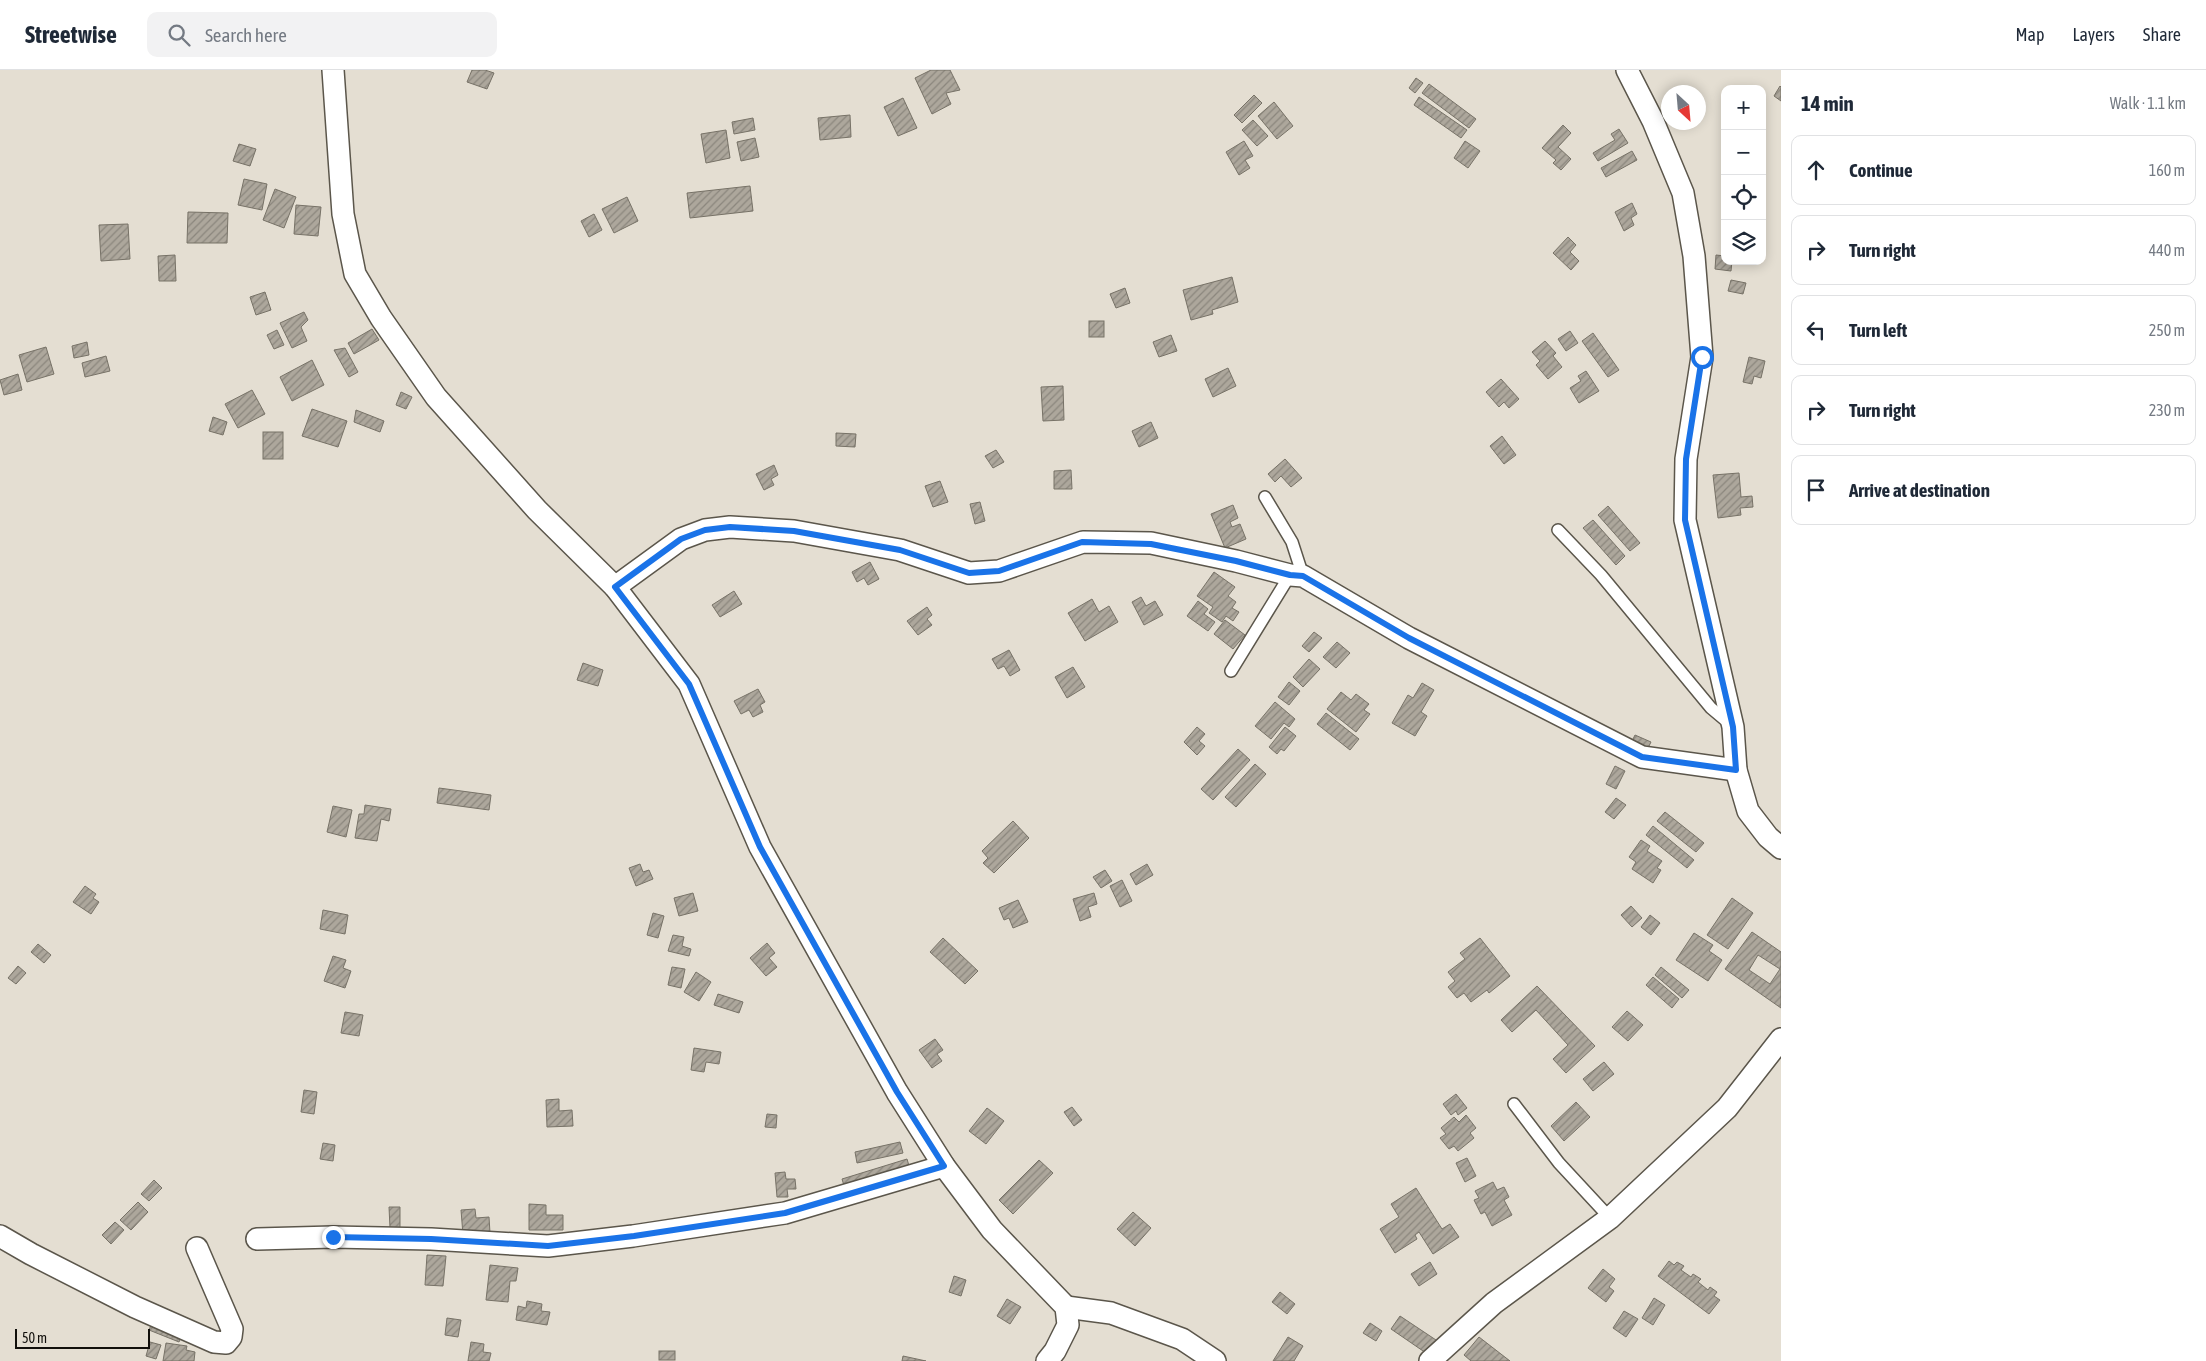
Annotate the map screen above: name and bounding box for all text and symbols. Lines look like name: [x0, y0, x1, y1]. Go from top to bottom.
search box: [147, 12, 497, 57]
text: Streetwise: [25, 21, 117, 48]
icon: search: [165, 21, 193, 49]
text: Search here: [205, 24, 287, 46]
text: Map: [2015, 24, 2044, 45]
text: Layers: [2072, 24, 2115, 45]
text: Share: [2143, 24, 2181, 45]
north arrow: [1661, 85, 1706, 130]
map controls: [1721, 85, 1766, 265]
button: +: [1721, 85, 1766, 130]
text: 14 min: [1801, 91, 1854, 115]
text: Walk · 1.1 km: [2110, 94, 2186, 112]
button: −: [1721, 130, 1766, 175]
icon: ahead: [1802, 156, 1830, 184]
text: Continue: [1849, 159, 1913, 181]
text: 160 m: [2149, 161, 2185, 179]
button: locate: [1721, 175, 1766, 220]
button: layers: [1721, 220, 1766, 265]
icon: right: [1802, 236, 1830, 264]
text: Turn right: [1849, 239, 1916, 261]
text: 440 m: [2149, 241, 2185, 259]
icon: left: [1802, 316, 1830, 344]
text: Turn left: [1849, 319, 1907, 341]
text: 250 m: [2149, 321, 2185, 339]
route start: [1691, 346, 1714, 369]
icon: right: [1802, 396, 1830, 424]
text: Turn right: [1849, 399, 1916, 421]
text: 230 m: [2149, 401, 2185, 419]
icon: arrive: [1802, 476, 1830, 504]
text: Arrive at destination: [1849, 479, 1990, 501]
route end: [322, 1226, 345, 1249]
scale bar: [15, 1326, 150, 1349]
text: 50 m: [22, 1330, 47, 1346]

